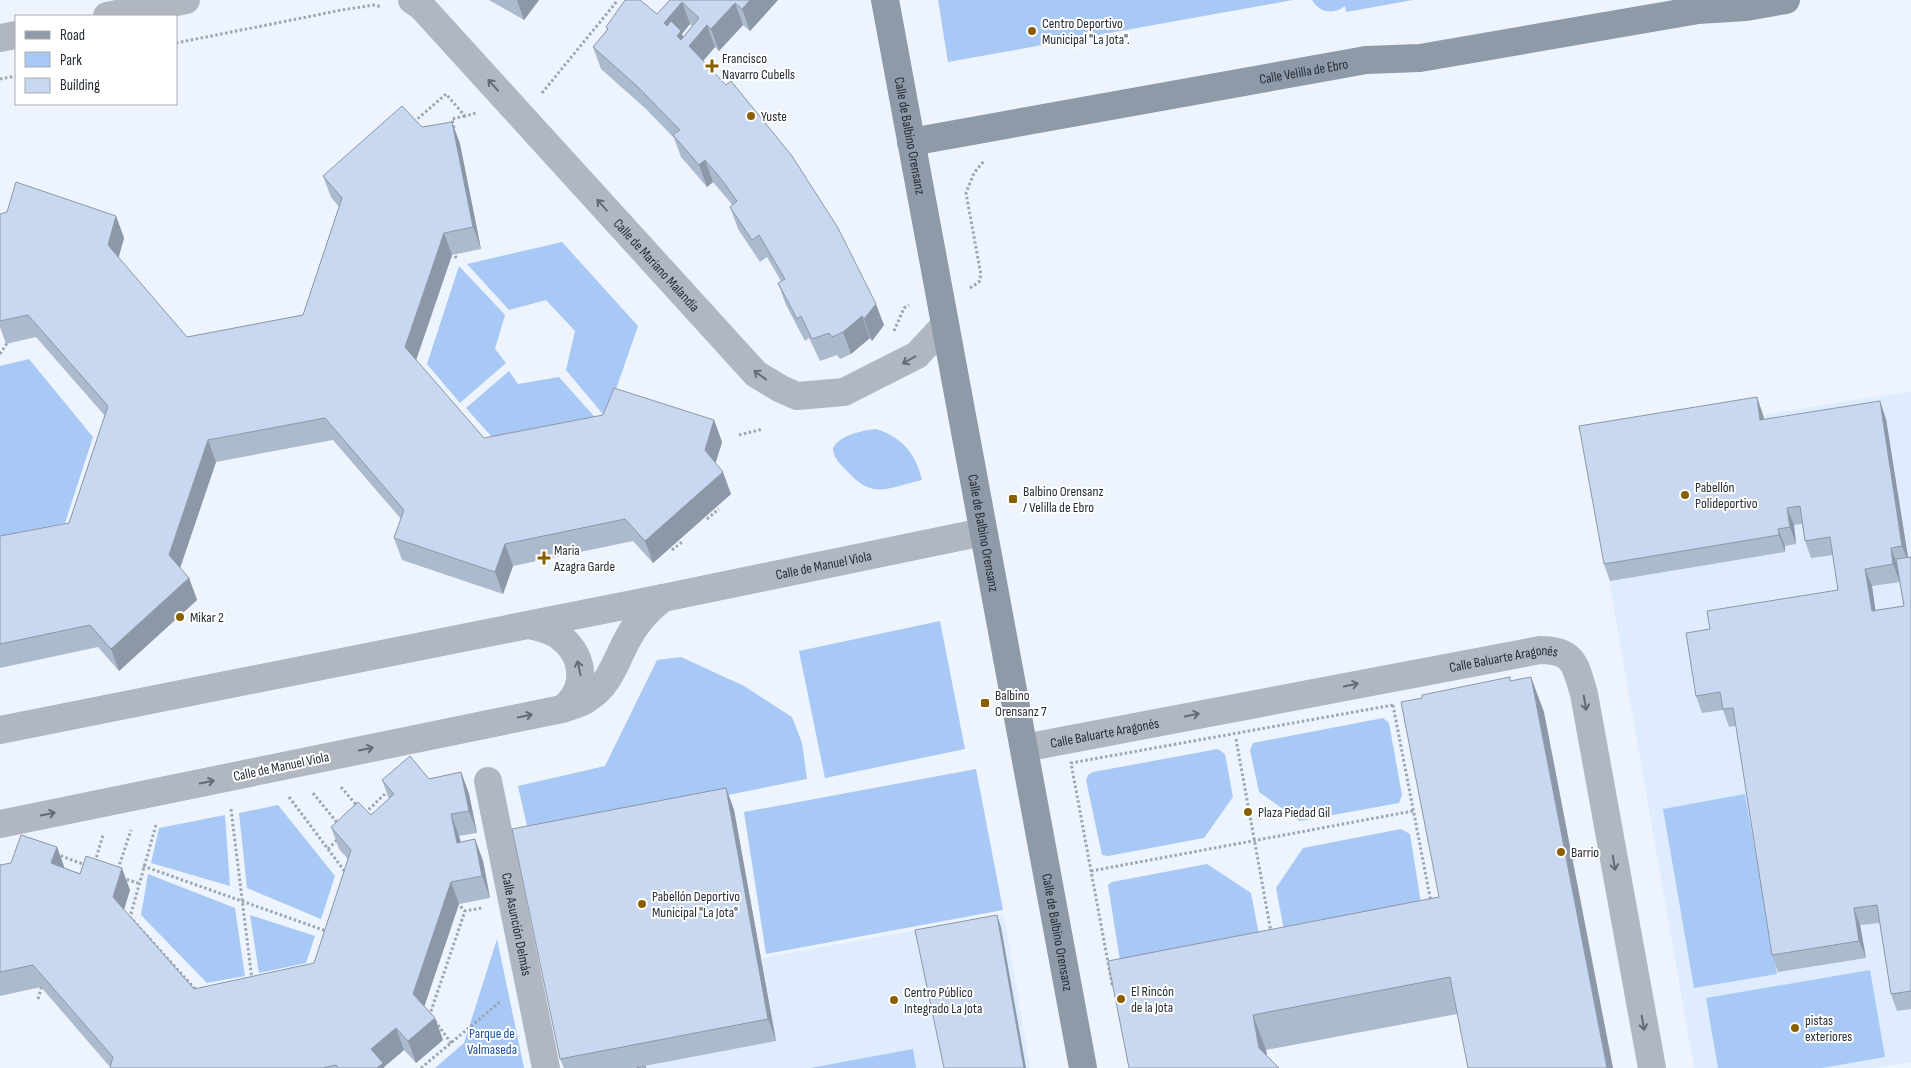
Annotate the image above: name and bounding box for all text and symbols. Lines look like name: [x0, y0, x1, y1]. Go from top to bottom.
legend: [15, 15, 178, 105]
place label: Centro Deportivo Municipal "La Jota".: [1042, 15, 1130, 48]
marker: Centro Deportivo Municipal "La Jota".: [1026, 25, 1038, 37]
text: Road: [60, 26, 85, 45]
place label: Francisco Navarro Cubells: [722, 50, 795, 83]
text: Park: [60, 51, 82, 70]
street label: Calle Velilla de Ebro: [1258, 55, 1350, 88]
marker: Francisco Navarro Cubells: [706, 60, 718, 72]
text: Building: [60, 76, 100, 95]
street label: Calle de Balbino Orensanz: [890, 76, 929, 196]
one-way arrow: [487, 78, 499, 91]
place label: Yuste: [761, 108, 787, 125]
marker: Yuste: [745, 110, 757, 122]
one-way arrow: [597, 198, 608, 211]
street label: Calle de Mariano Malandía: [610, 215, 703, 315]
one-way arrow: [902, 355, 917, 365]
one-way arrow: [754, 370, 767, 381]
street label: Calle de Balbino Orensanz: [964, 473, 1003, 593]
place label: Pabellón Polideportivo: [1695, 479, 1758, 512]
place label: Balbino Orensanz / Velilla de Ebro: [1023, 483, 1103, 516]
marker: Pabellón Polideportivo: [1679, 489, 1691, 501]
marker: Balbino Orensanz / Velilla de Ebro: [1007, 493, 1019, 505]
place label: Maria Azagra Garde: [553, 542, 615, 575]
street label: Calle de Manuel Viola: [774, 547, 873, 584]
marker: Maria Azagra Garde: [538, 552, 550, 564]
place label: Mikar 2: [190, 609, 224, 626]
marker: Mikar 2: [174, 611, 186, 623]
street label: Calle Baluarte Aragonés: [1448, 642, 1560, 676]
one-way arrow: [574, 660, 583, 676]
one-way arrow: [1343, 679, 1359, 689]
place label: Balbino Orensanz 7: [995, 687, 1047, 720]
one-way arrow: [1581, 695, 1591, 711]
marker: Balbino Orensanz 7: [979, 697, 991, 709]
one-way arrow: [1183, 710, 1199, 720]
one-way arrow: [517, 711, 533, 721]
street label: Calle Baluarte Aragonés: [1049, 715, 1160, 752]
one-way arrow: [358, 744, 374, 753]
street label: Calle de Manuel Viola: [232, 748, 331, 785]
one-way arrow: [199, 776, 215, 786]
place label: Plaza Piedad Gil: [1258, 804, 1330, 821]
marker: Plaza Piedad Gil: [1242, 806, 1254, 818]
one-way arrow: [39, 809, 55, 818]
place label: Barrio: [1571, 844, 1599, 861]
marker: Barrio: [1555, 846, 1567, 858]
one-way arrow: [1610, 855, 1620, 871]
street label: Calle Asunción Delmás: [498, 871, 535, 977]
street label: Calle de Balbino Orensanz: [1038, 872, 1077, 992]
place label: Pabellón Deportivo Municipal "La Jota": [652, 888, 740, 921]
marker: Pabellón Deportivo Municipal "La Jota": [636, 898, 648, 910]
place label: El Rincón de la Jota: [1131, 983, 1174, 1016]
place label: Centro Público Integrado La Jota: [904, 984, 982, 1017]
marker: El Rincón de la Jota: [1115, 993, 1127, 1005]
marker: Centro Público Integrado La Jota: [888, 994, 900, 1006]
place label: pistas exteriores: [1805, 1012, 1852, 1045]
one-way arrow: [1639, 1015, 1649, 1031]
marker: pistas exteriores: [1789, 1022, 1801, 1034]
park label: Parque de Valmaseda: [467, 1025, 517, 1058]

